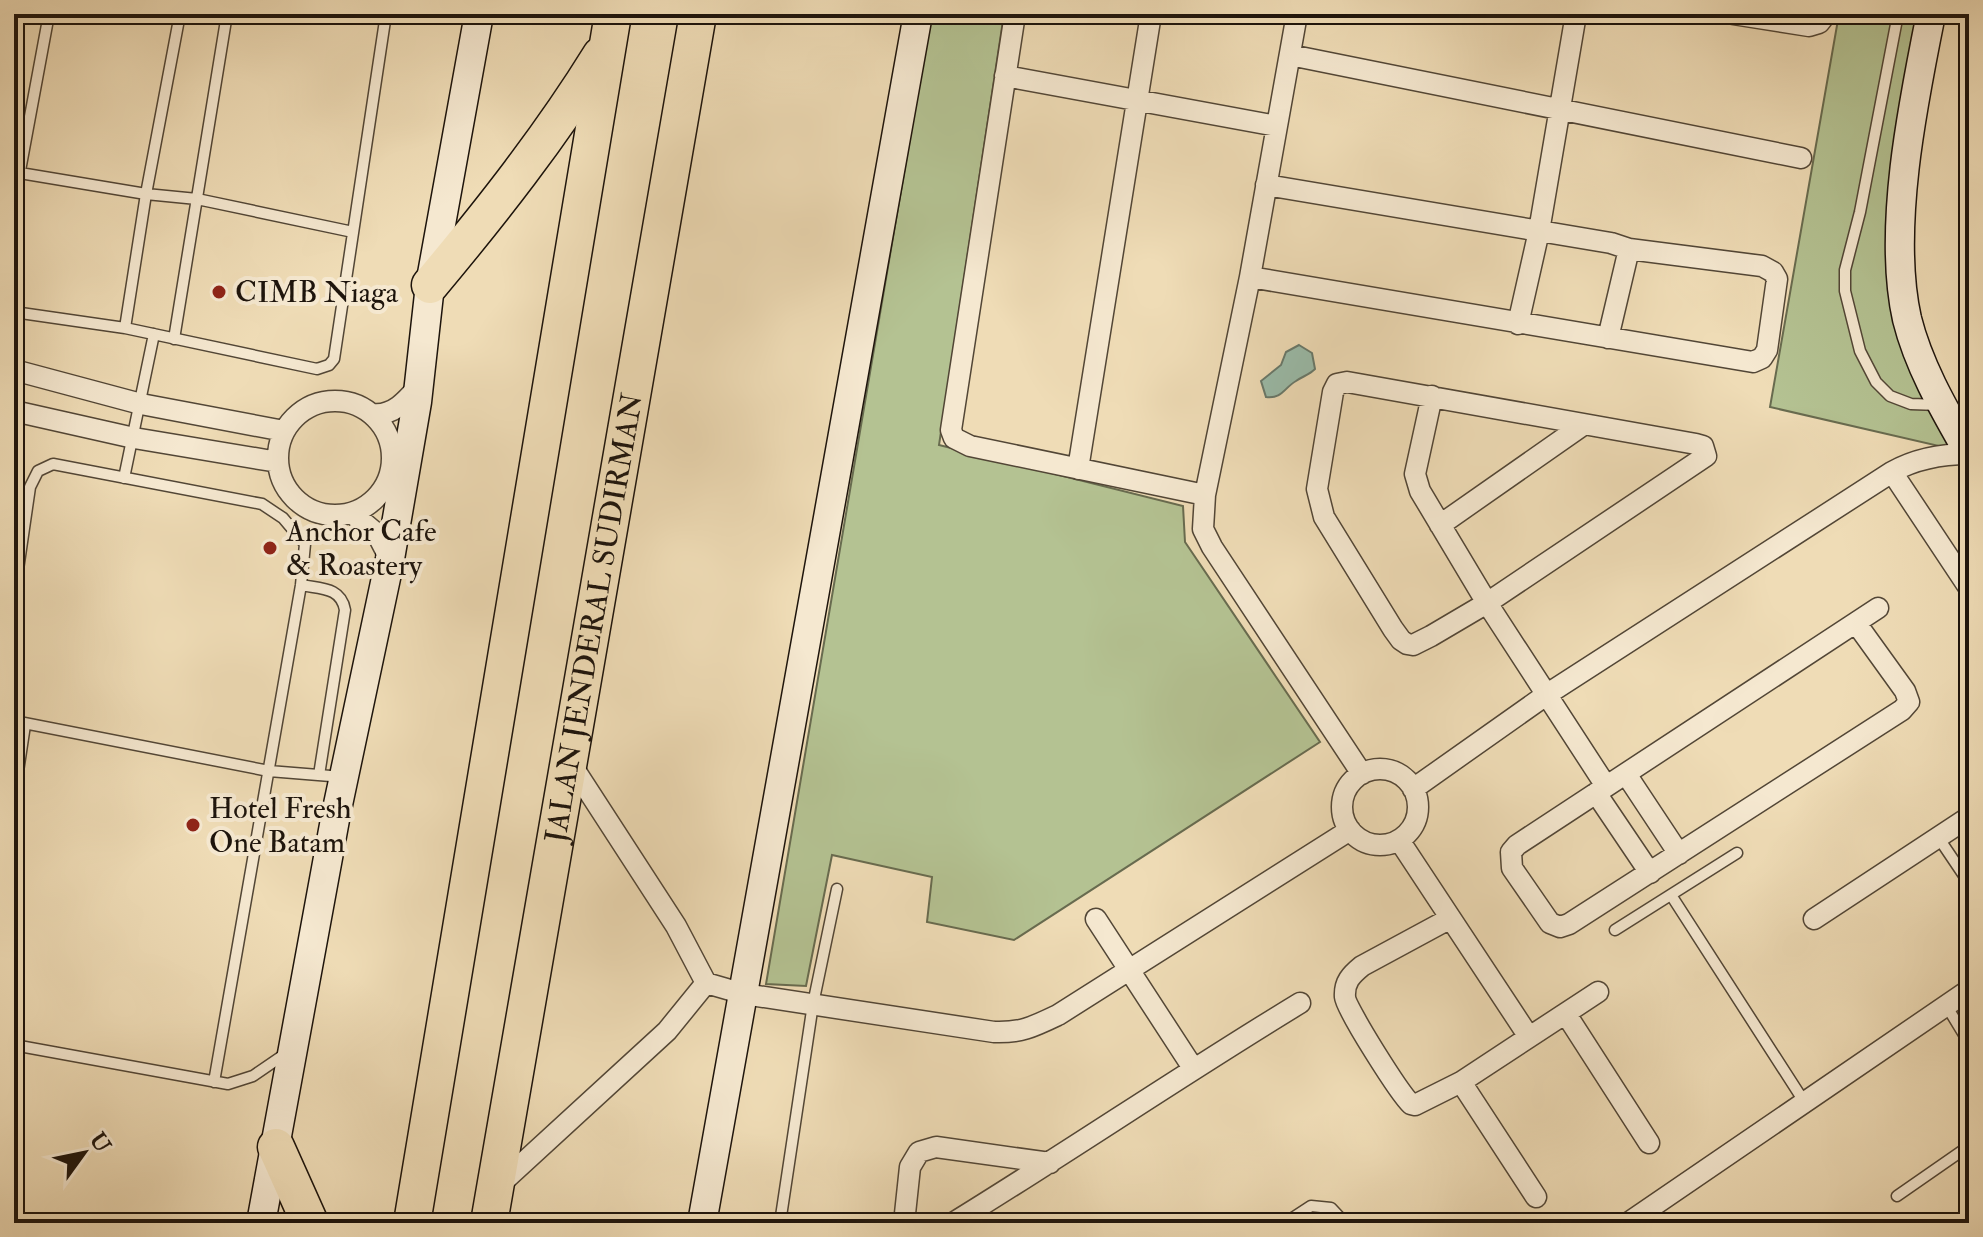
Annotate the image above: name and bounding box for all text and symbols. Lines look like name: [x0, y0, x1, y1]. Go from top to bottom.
place label: CIMB Niaga: [235, 274, 399, 311]
marker: CIMB Niaga: [210, 283, 228, 301]
street label: JALAN JENDERAL SUDIRMAN: [536, 390, 651, 847]
place label: Anchor Cafe & Roastery: [285, 513, 436, 584]
marker: Anchor Cafe & Roastery: [261, 539, 279, 557]
place label: Hotel Fresh One Batam: [209, 790, 352, 861]
marker: Hotel Fresh One Batam: [184, 816, 202, 834]
north arrow: [44, 1113, 124, 1193]
text: U: [83, 1127, 117, 1158]

